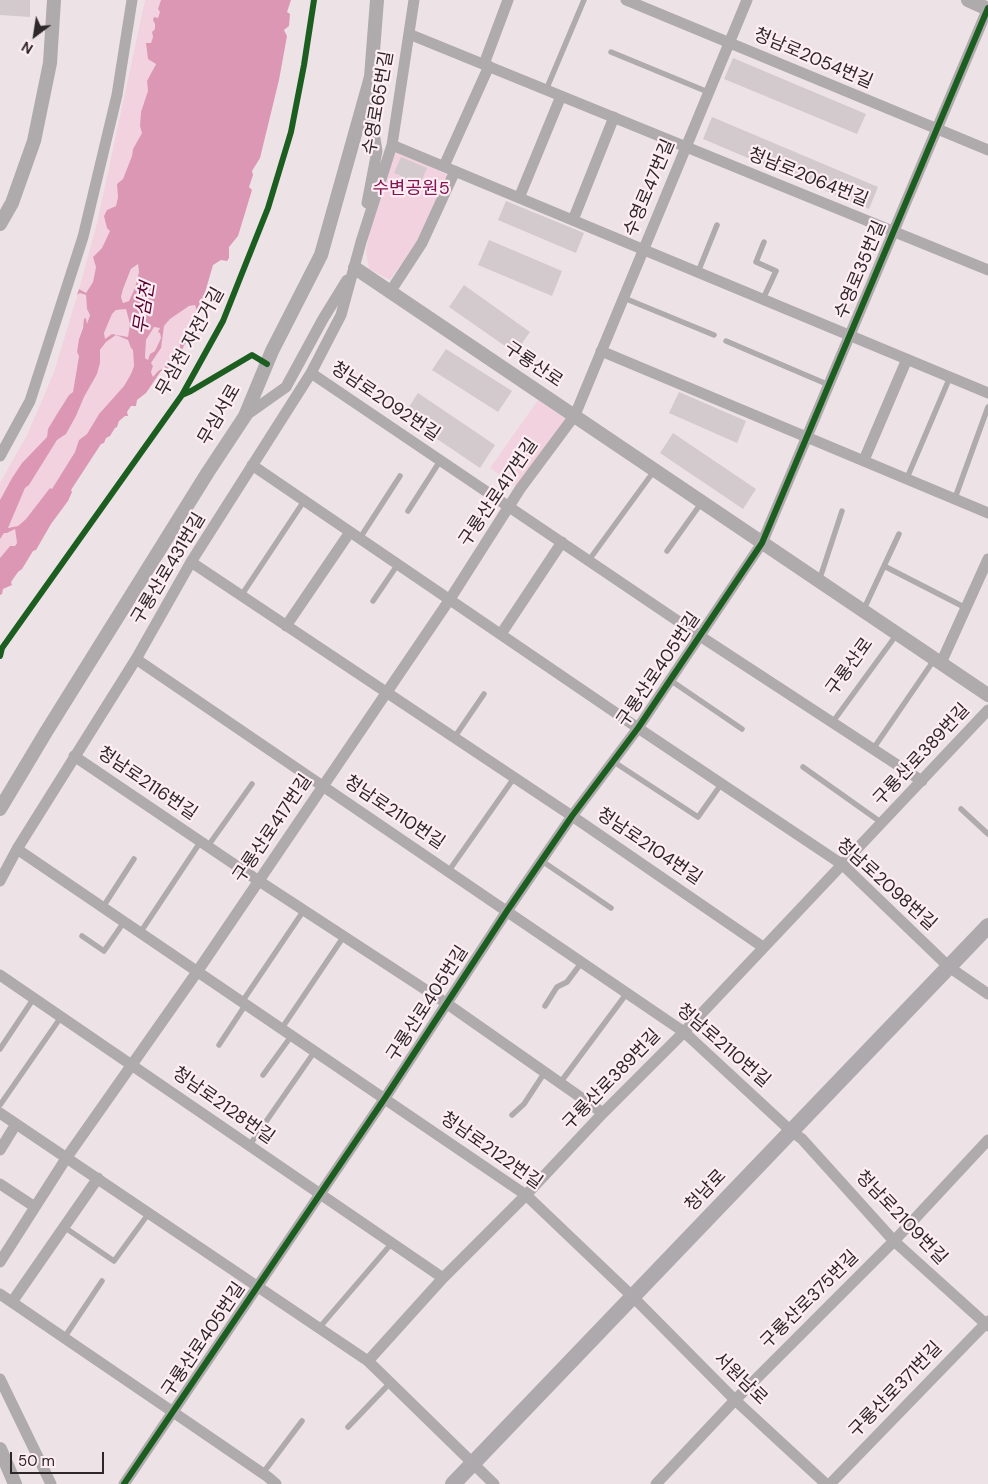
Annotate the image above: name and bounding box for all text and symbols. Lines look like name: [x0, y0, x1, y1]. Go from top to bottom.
north arrow: [10, 10, 60, 60]
street label: 청남로2054번길: [750, 24, 876, 94]
text: N: [18, 38, 36, 58]
street label: 수영로65번길: [359, 50, 399, 156]
street label: 수영로47번길: [620, 136, 680, 240]
street label: 청남로2064번길: [745, 144, 871, 212]
park label: 수변공원5: [372, 178, 450, 200]
street label: 수영로35번길: [831, 218, 891, 322]
water label: 무심천: [130, 280, 160, 336]
street label: 무심천 자전거길: [152, 284, 230, 400]
street label: 구룡산로: [500, 338, 566, 392]
street label: 청남로2092번길: [326, 358, 444, 446]
street label: 무심서로: [194, 381, 246, 449]
street label: 구룡산로417번길: [455, 435, 543, 551]
street label: 구룡산로431번길: [127, 509, 211, 629]
street label: 구룡산로405번길: [613, 609, 705, 731]
street label: 구룡산로: [822, 634, 878, 700]
street label: 구룡산로389번길: [869, 699, 975, 811]
street label: 청남로2116번길: [93, 743, 201, 825]
street label: 구룡산로417번길: [229, 771, 317, 887]
street label: 청남로2110번길: [340, 771, 448, 855]
street label: 청남로2104번길: [592, 804, 706, 890]
street label: 청남로2098번길: [831, 834, 941, 936]
street label: 구룡산로405번길: [383, 942, 473, 1066]
street label: 청남로2110번길: [672, 1000, 774, 1092]
street label: 구룡산로389번길: [558, 1025, 666, 1135]
street label: 청남로2128번길: [168, 1063, 278, 1149]
street label: 청남로2122번길: [436, 1108, 546, 1194]
street label: 청남로: [681, 1166, 731, 1216]
street label: 청남로2109번길: [851, 1166, 951, 1270]
street label: 구룡산로375번길: [756, 1246, 864, 1354]
street label: 구룡산로405번길: [158, 1279, 250, 1401]
street label: 구룡산로371번길: [845, 1338, 947, 1442]
street label: 서원남로: [709, 1348, 771, 1410]
scale bar: [12, 1442, 106, 1474]
text: 50 m: [18, 1451, 55, 1471]

